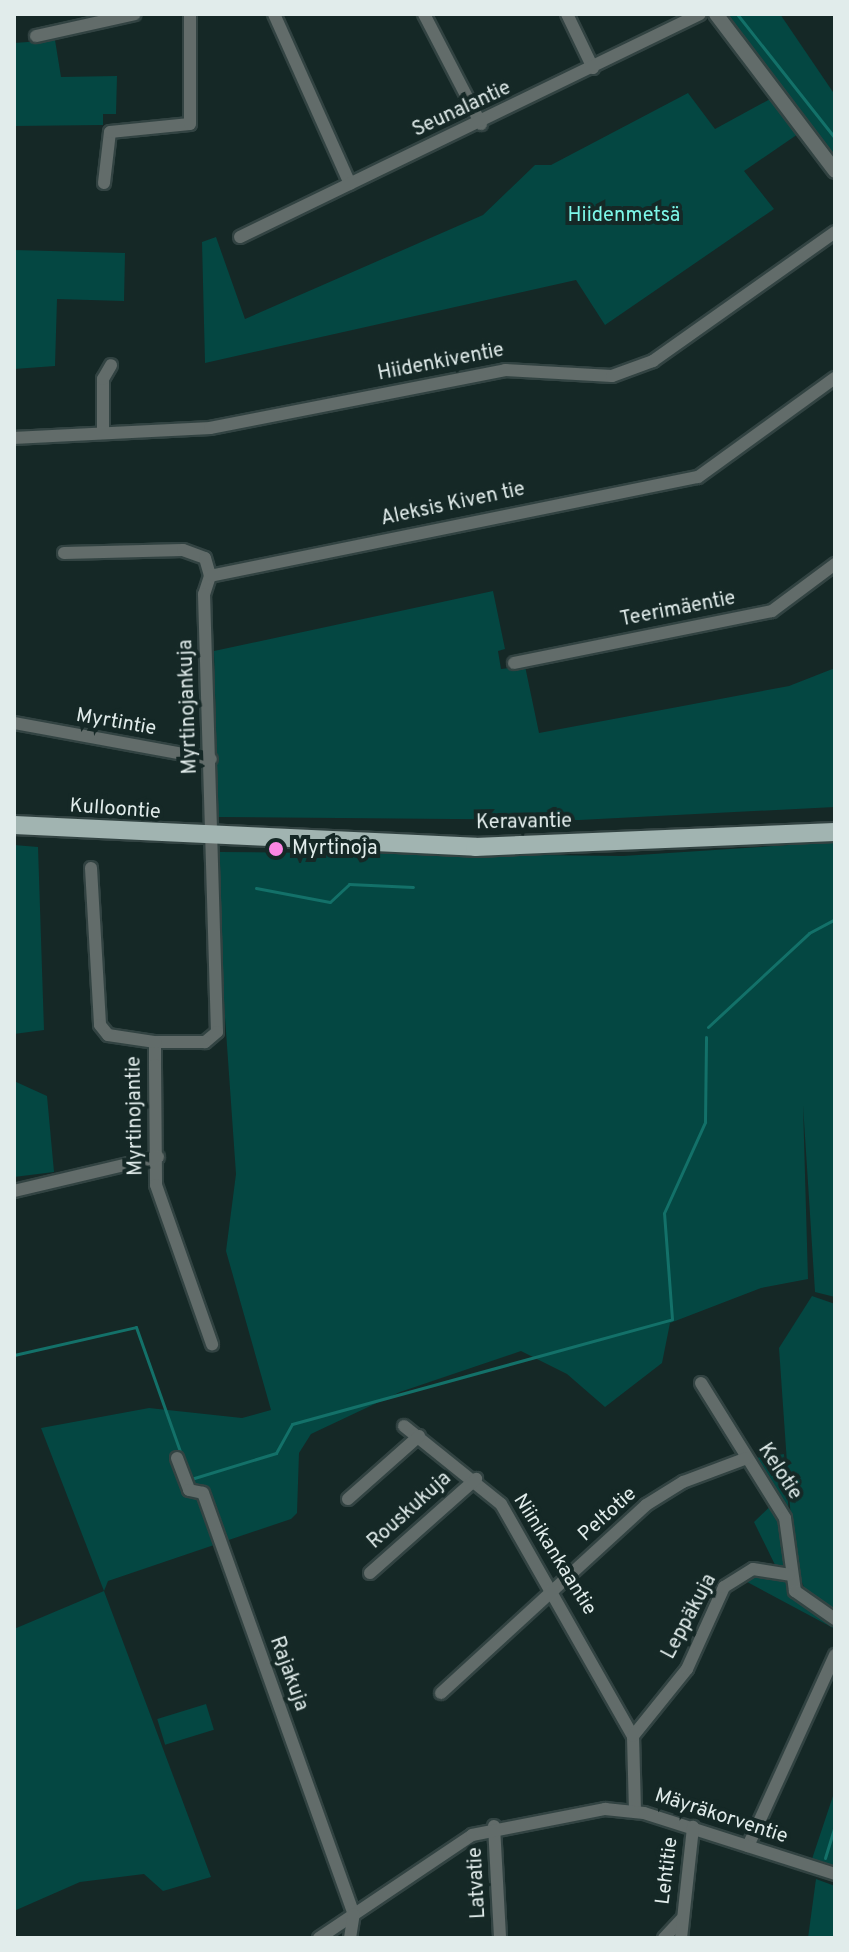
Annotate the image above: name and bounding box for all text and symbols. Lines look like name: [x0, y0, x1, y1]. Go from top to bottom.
street label: Seunalantie: [409, 77, 515, 143]
park label: Hiidenmetsä: [568, 204, 680, 228]
street label: Hiidenkiventie: [376, 339, 506, 387]
street label: Aleksis Kiven tie: [379, 478, 527, 532]
street label: Teerimäentie: [618, 587, 738, 633]
street label: Myrtinojankuja: [175, 639, 203, 775]
street label: Myrtintie: [74, 704, 158, 742]
street label: Kulloontie: [69, 795, 161, 825]
street label: Keravantie: [476, 810, 572, 836]
place label: Myrtinoja: [292, 837, 377, 861]
marker: Myrtinoja: [267, 840, 285, 858]
street label: Myrtinojantie: [123, 1056, 149, 1176]
street label: Kelotie: [752, 1439, 806, 1505]
street label: Rouskukuja: [363, 1467, 457, 1555]
street label: Peltotie: [574, 1483, 642, 1547]
street label: Niinikankaantie: [507, 1490, 601, 1620]
street label: Leppäkuja: [658, 1570, 722, 1664]
street label: Rajakuja: [263, 1633, 313, 1715]
street label: Mäyräkorventie: [651, 1784, 791, 1850]
street label: Lehtitie: [652, 1836, 684, 1906]
street label: Latvatie: [464, 1847, 492, 1919]

